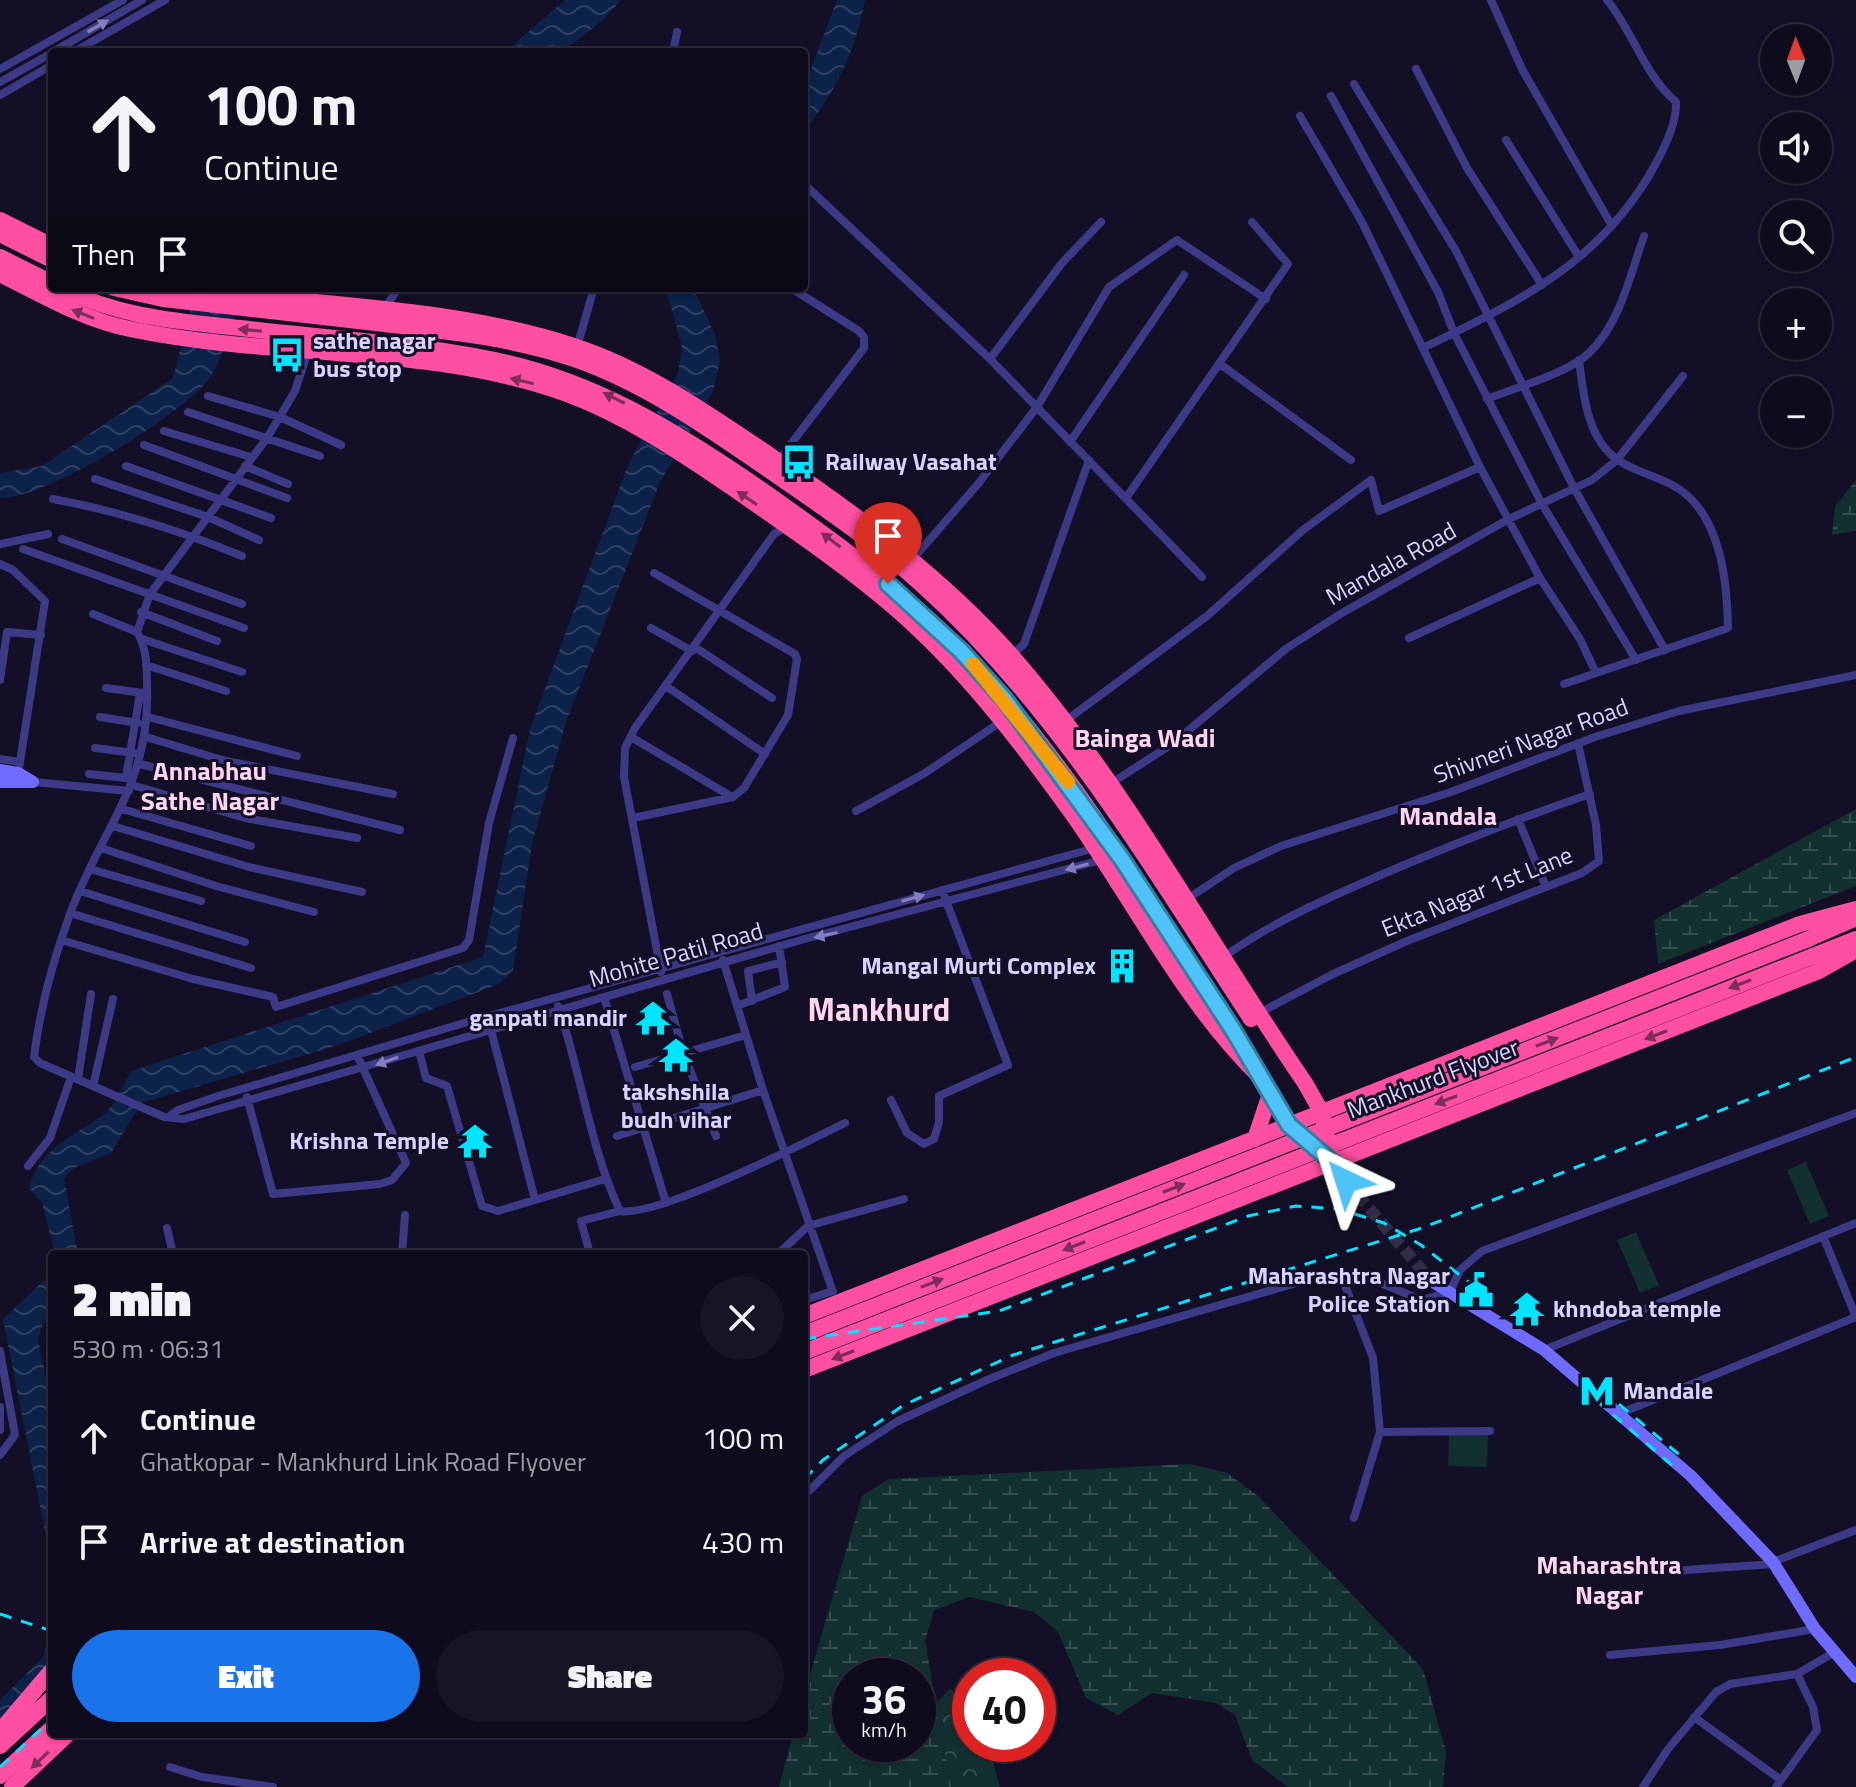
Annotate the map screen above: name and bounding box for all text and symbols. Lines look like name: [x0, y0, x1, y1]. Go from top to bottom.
one-way arrow: [87, 19, 109, 33]
north arrow: [1760, 24, 1832, 96]
map controls: [1760, 24, 1832, 448]
text: 100 m: [204, 62, 357, 147]
icon: ahead: [72, 80, 176, 184]
button: sound: [1760, 112, 1832, 184]
text: Continue: [204, 139, 339, 194]
button: search: [1760, 200, 1832, 272]
text: Then: [72, 231, 135, 277]
icon: arrive: [151, 232, 195, 276]
button: +: [1760, 288, 1832, 360]
one-way arrow: [71, 307, 95, 320]
place label: sathe nagar bus stop: [313, 322, 436, 386]
one-way arrow: [238, 323, 263, 336]
bus stop icon: sathe nagar bus stop: [268, 336, 306, 374]
one-way arrow: [509, 374, 534, 387]
button: −: [1760, 376, 1832, 448]
one-way arrow: [603, 391, 626, 405]
bus stop icon: Railway Vasahat: [780, 443, 818, 481]
place label: Railway Vasahat: [825, 443, 997, 479]
one-way arrow: [737, 491, 758, 506]
pin: [854, 502, 922, 584]
street label: Mandala Road: [1319, 512, 1462, 614]
icon: arrive: [866, 514, 910, 558]
one-way arrow: [821, 533, 842, 549]
street label: Shivneri Nagar Road: [1428, 688, 1633, 792]
district label: Bainga Wadi: [1074, 718, 1216, 757]
district label: Annabhau Sathe Nagar: [141, 751, 280, 820]
district label: Mandala: [1399, 796, 1497, 835]
street label: Ekta Nagar 1st Lane: [1376, 836, 1578, 946]
one-way arrow: [1064, 862, 1089, 874]
one-way arrow: [901, 891, 925, 904]
street label: Mohite Patil Road: [585, 912, 767, 996]
one-way arrow: [813, 929, 838, 942]
place label: Mangal Murti Complex: [861, 947, 1097, 983]
building icon: Mangal Murti Complex: [1103, 947, 1141, 985]
one-way arrow: [1728, 978, 1752, 991]
district label: Mankhurd: [808, 985, 950, 1033]
place label: ganpati mandir: [469, 999, 627, 1035]
temple icon: ganpati mandir: [634, 999, 672, 1037]
street label: Mankhurd Flyover: [1341, 1029, 1524, 1127]
one-way arrow: [1644, 1029, 1668, 1042]
one-way arrow: [1535, 1035, 1559, 1048]
temple icon: takshshila budh vihar: [657, 1036, 695, 1074]
one-way arrow: [375, 1055, 399, 1068]
place label: takshshila budh vihar: [621, 1073, 731, 1137]
one-way arrow: [1434, 1094, 1458, 1107]
place label: Krishna Temple: [289, 1122, 449, 1158]
temple icon: Krishna Temple: [456, 1122, 494, 1160]
position arrow: [1304, 1139, 1388, 1223]
one-way arrow: [1162, 1181, 1186, 1194]
one-way arrow: [1062, 1240, 1086, 1253]
place label: Maharashtra Nagar Police Station: [1248, 1257, 1450, 1321]
text: 2 min: [72, 1262, 191, 1335]
public building icon: Maharashtra Nagar Police Station: [1457, 1271, 1495, 1309]
button: close: [700, 1276, 784, 1360]
one-way arrow: [920, 1276, 944, 1289]
temple icon: khndoba temple: [1508, 1290, 1546, 1328]
place label: khndoba temple: [1553, 1290, 1721, 1326]
text: 530 m · 06:31: [72, 1329, 224, 1368]
one-way arrow: [831, 1348, 855, 1361]
metro station icon: Mandale: [1578, 1372, 1616, 1410]
place label: Mandale: [1623, 1372, 1713, 1408]
text: Continue: [140, 1396, 256, 1442]
text: 100 m: [702, 1415, 784, 1461]
icon: ahead: [72, 1416, 116, 1460]
text: Ghatkopar - Mankhurd Link Road Flyover: [140, 1442, 586, 1481]
text: Arrive at destination: [140, 1519, 405, 1565]
text: 430 m: [702, 1519, 784, 1565]
icon: arrive: [72, 1520, 116, 1564]
district label: Maharashtra Nagar: [1536, 1545, 1682, 1614]
button: Exit: [72, 1630, 420, 1722]
button: Share: [436, 1630, 784, 1722]
speed limit sign: 40: [952, 1658, 1056, 1762]
text: 36: [862, 1669, 906, 1730]
text: km/h: [861, 1714, 907, 1745]
one-way arrow: [31, 1751, 50, 1769]

